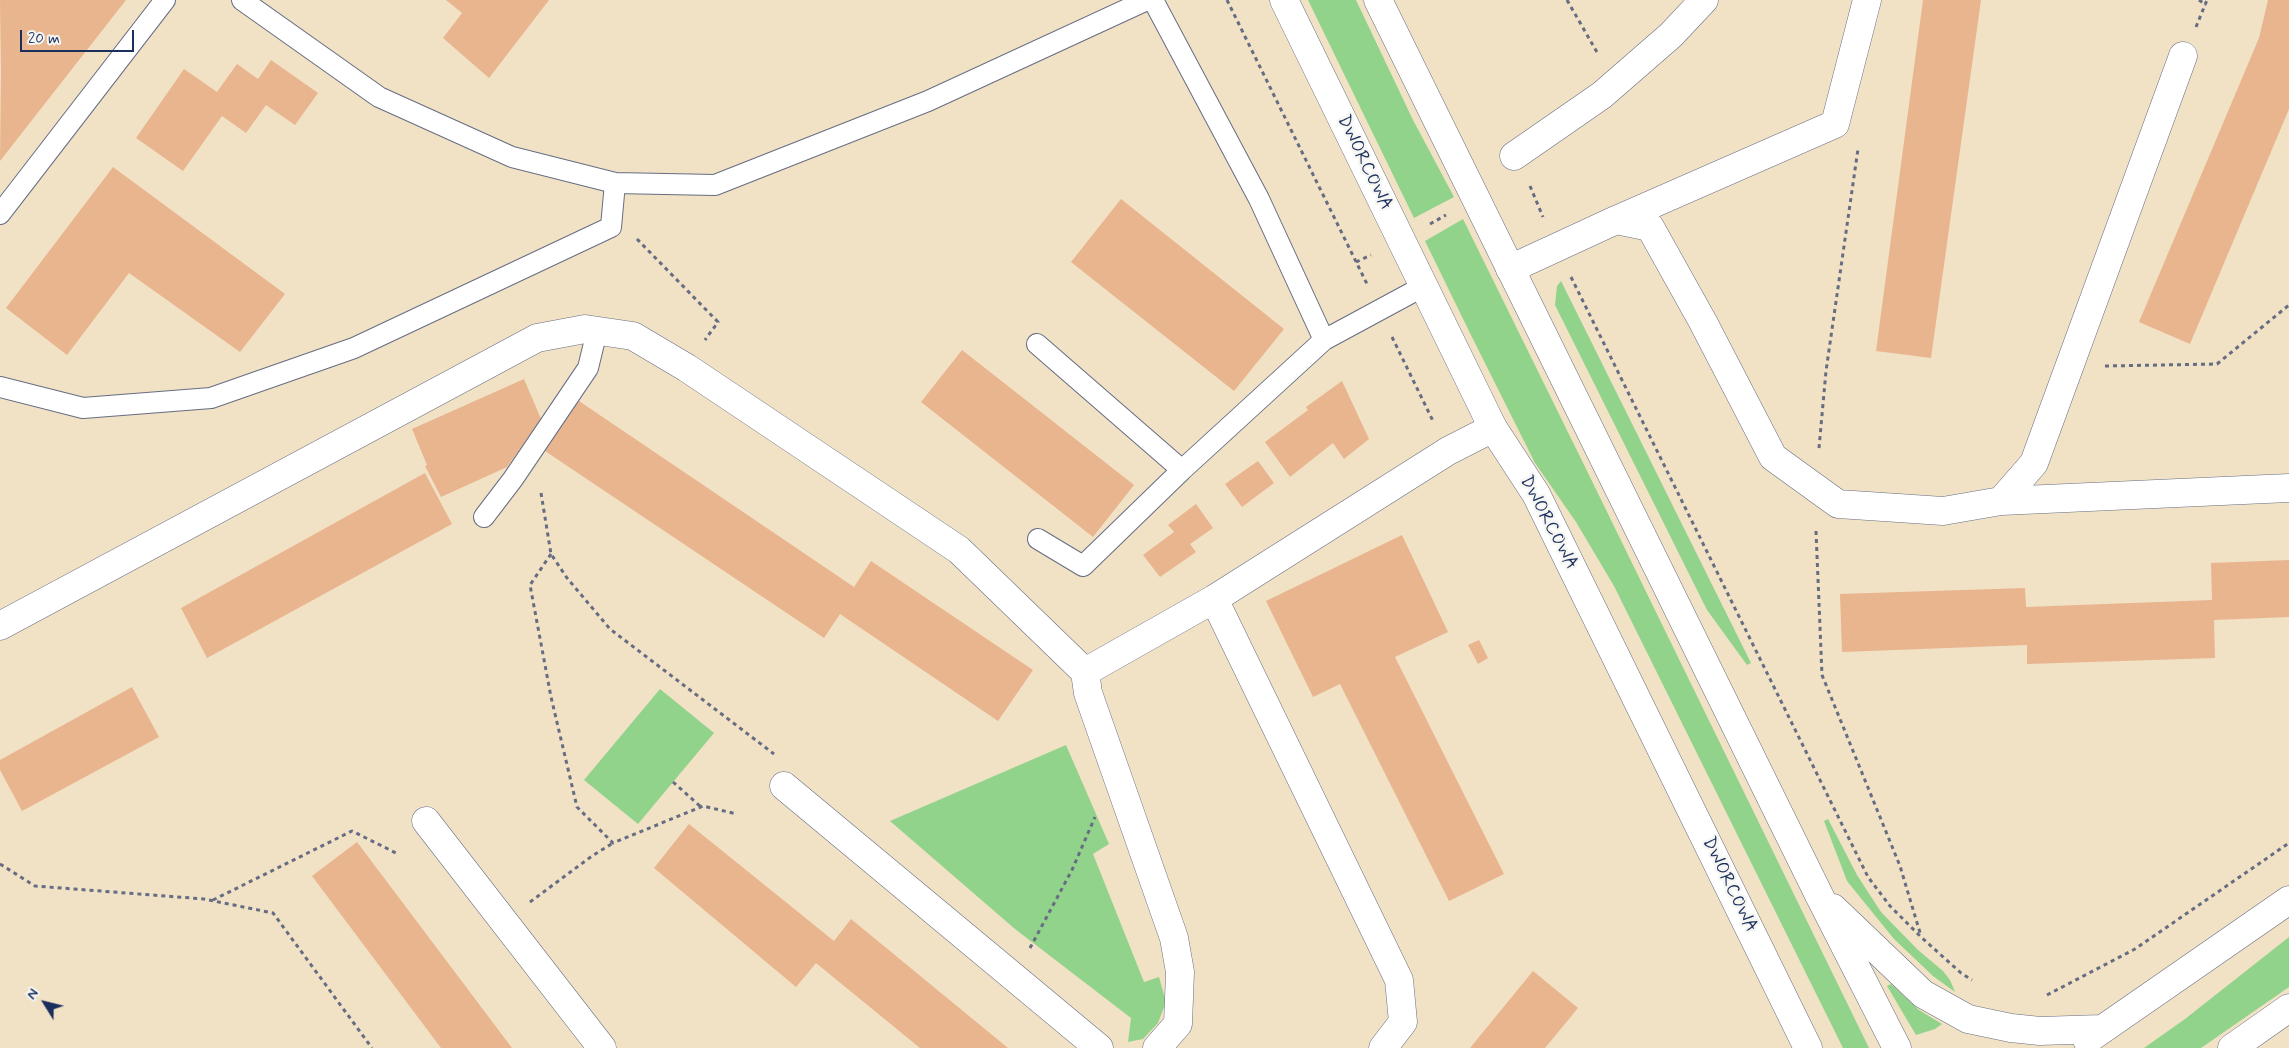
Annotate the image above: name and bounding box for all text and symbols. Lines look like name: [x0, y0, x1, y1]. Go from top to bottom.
scale bar: [22, 20, 136, 52]
text: 20 m: [28, 29, 60, 49]
street label: DWORCOWA: [1332, 112, 1396, 214]
street label: DWORCOWA: [1514, 472, 1582, 574]
street label: DWORCOWA: [1697, 834, 1761, 936]
north arrow: [20, 978, 70, 1028]
text: N: [23, 985, 43, 1003]

